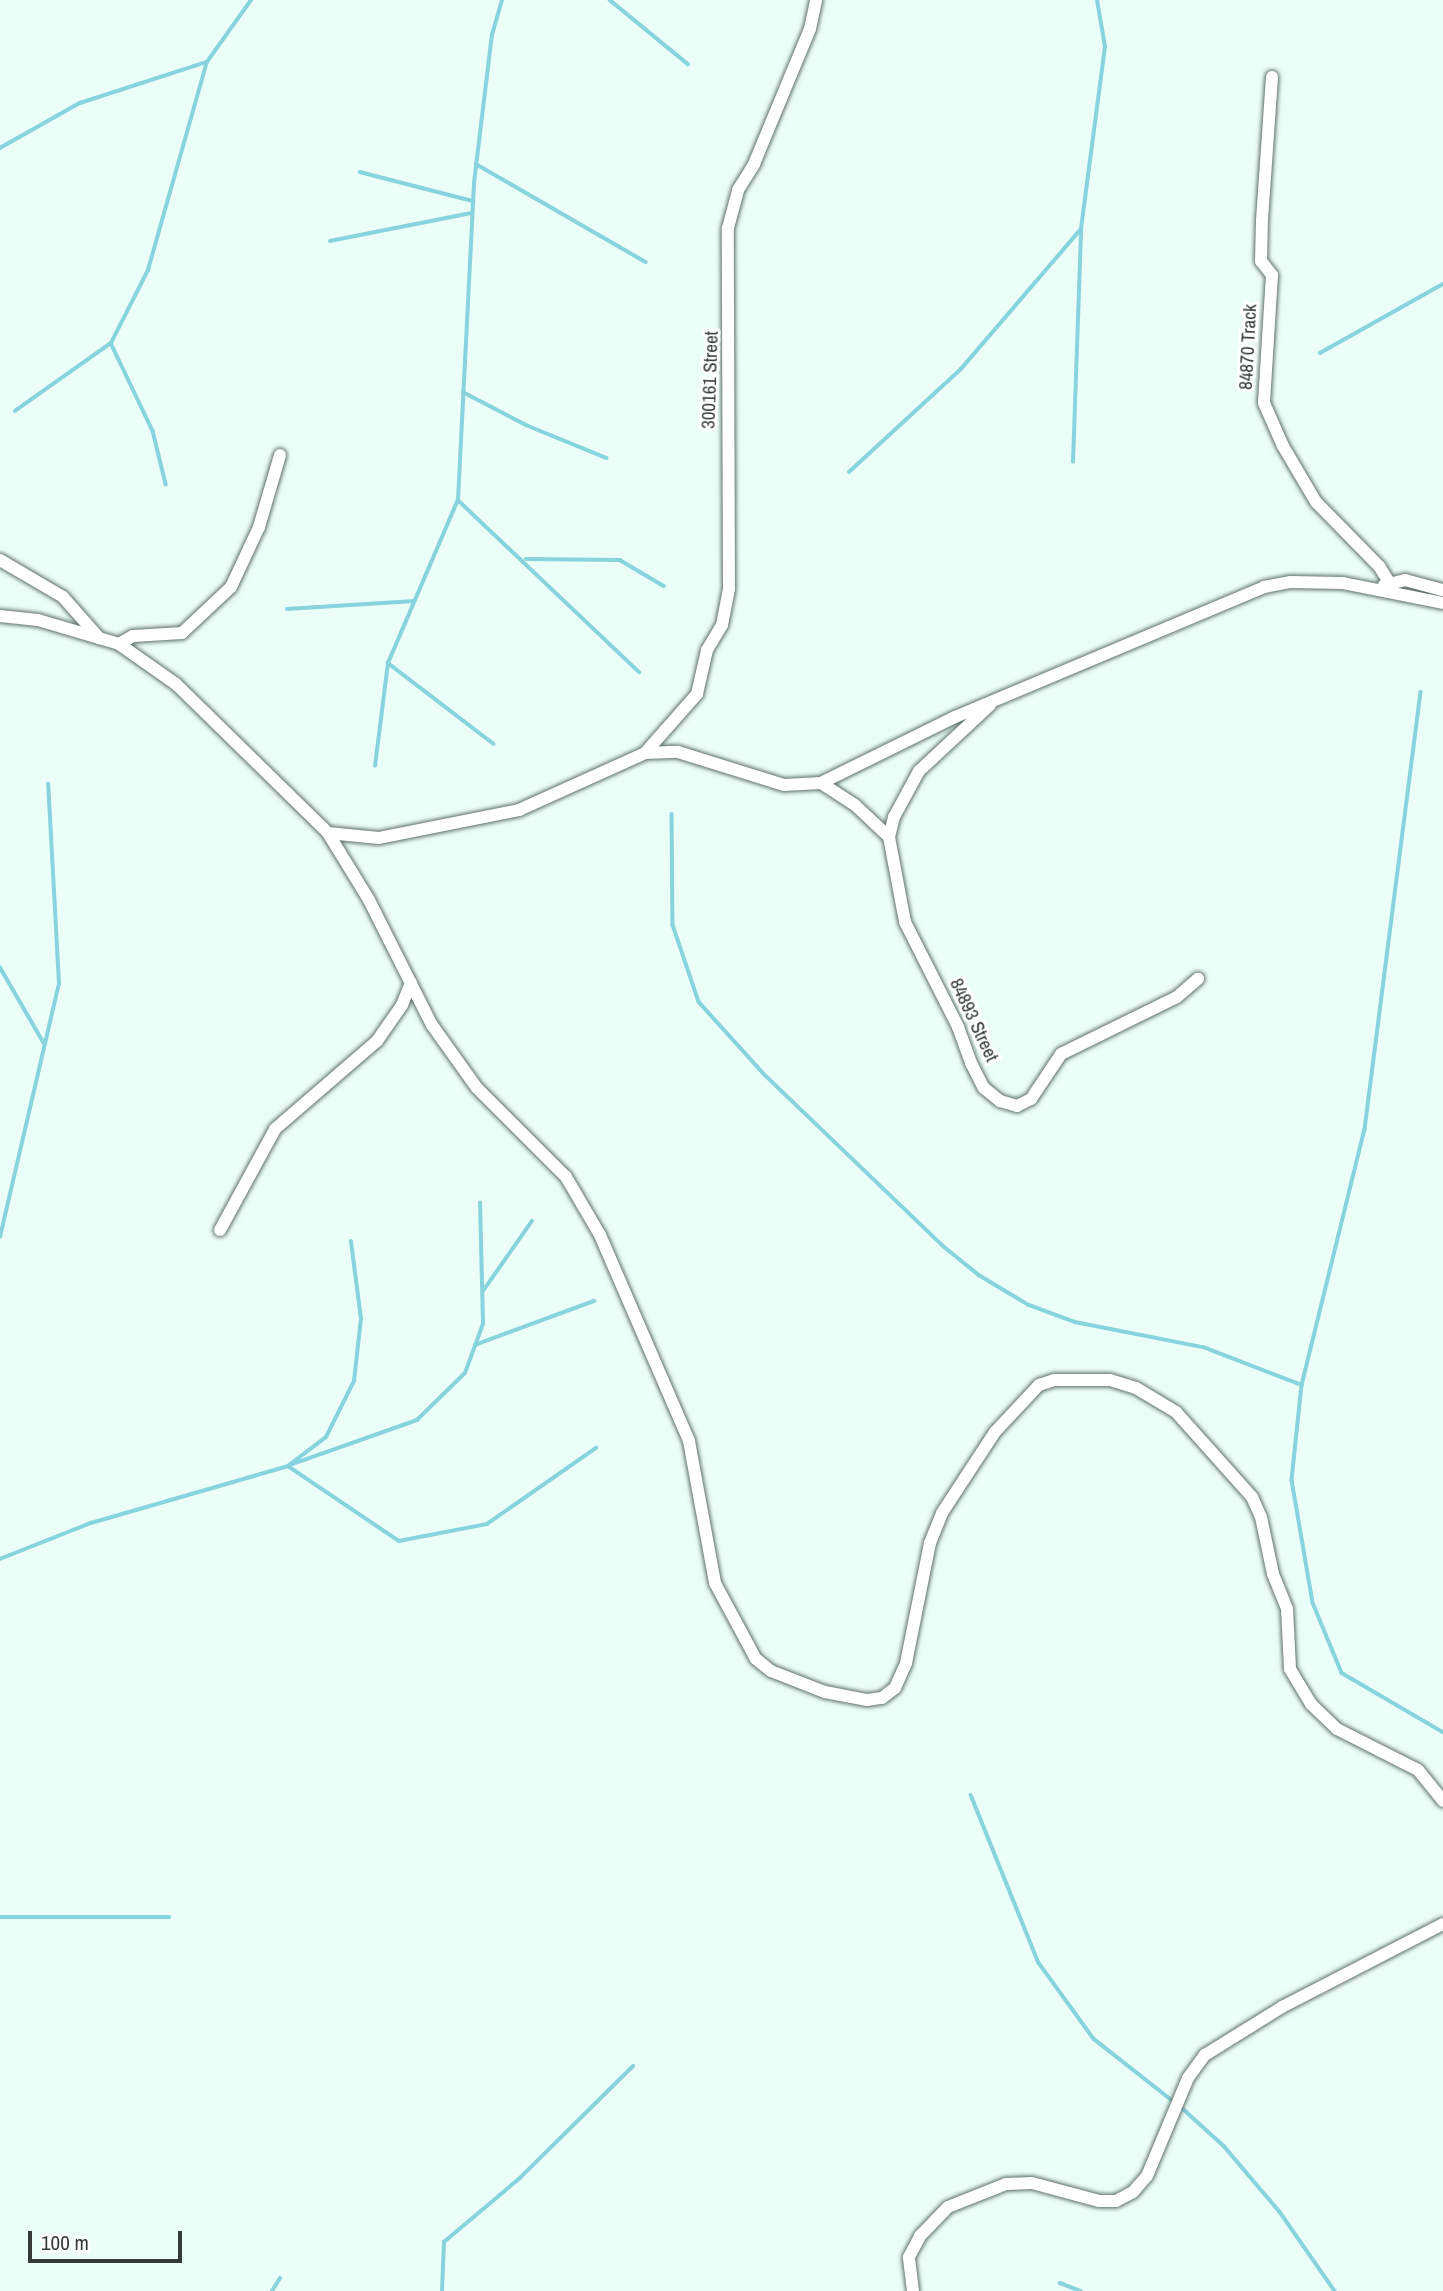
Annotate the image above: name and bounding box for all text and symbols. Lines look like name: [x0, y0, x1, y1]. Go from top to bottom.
street label: 84870 Track: [1234, 303, 1262, 391]
street label: 300161 Street: [697, 331, 723, 429]
street label: 84893 Street: [945, 975, 1003, 1065]
scale bar: [32, 2218, 186, 2262]
text: 100 m: [41, 2228, 89, 2257]

